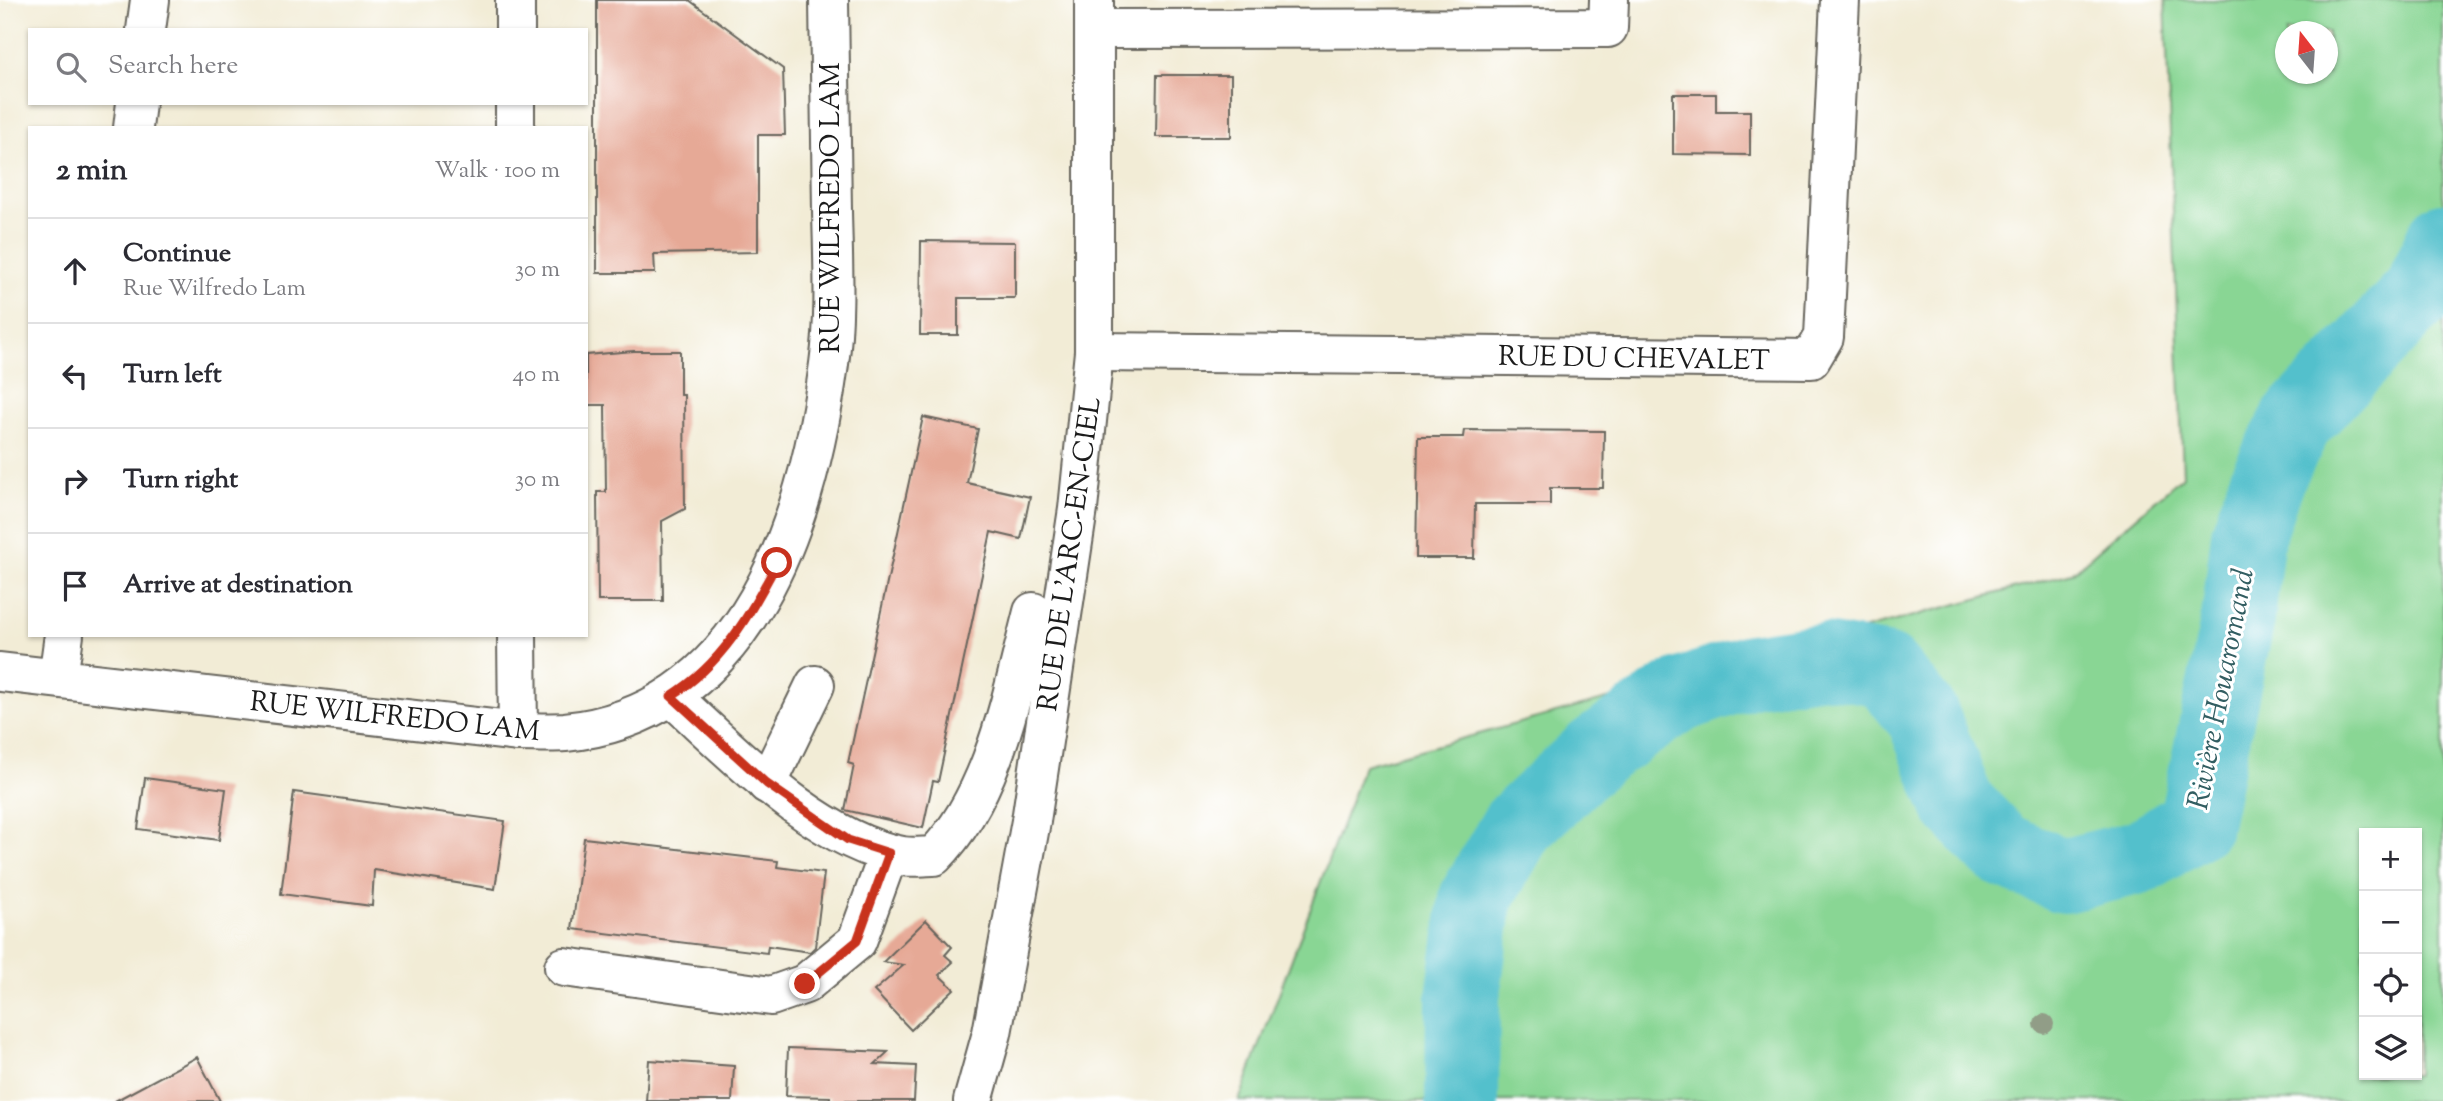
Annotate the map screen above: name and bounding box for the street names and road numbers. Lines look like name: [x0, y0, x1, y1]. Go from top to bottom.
street label: RUE WILFREDO LAM: [812, 62, 852, 354]
street label: RUE DU CHEVALET: [1498, 338, 1770, 382]
street label: RUE DE L'ARC-EN-CIEL: [1029, 395, 1113, 714]
street label: RUE WILFREDO LAM: [248, 683, 542, 753]

